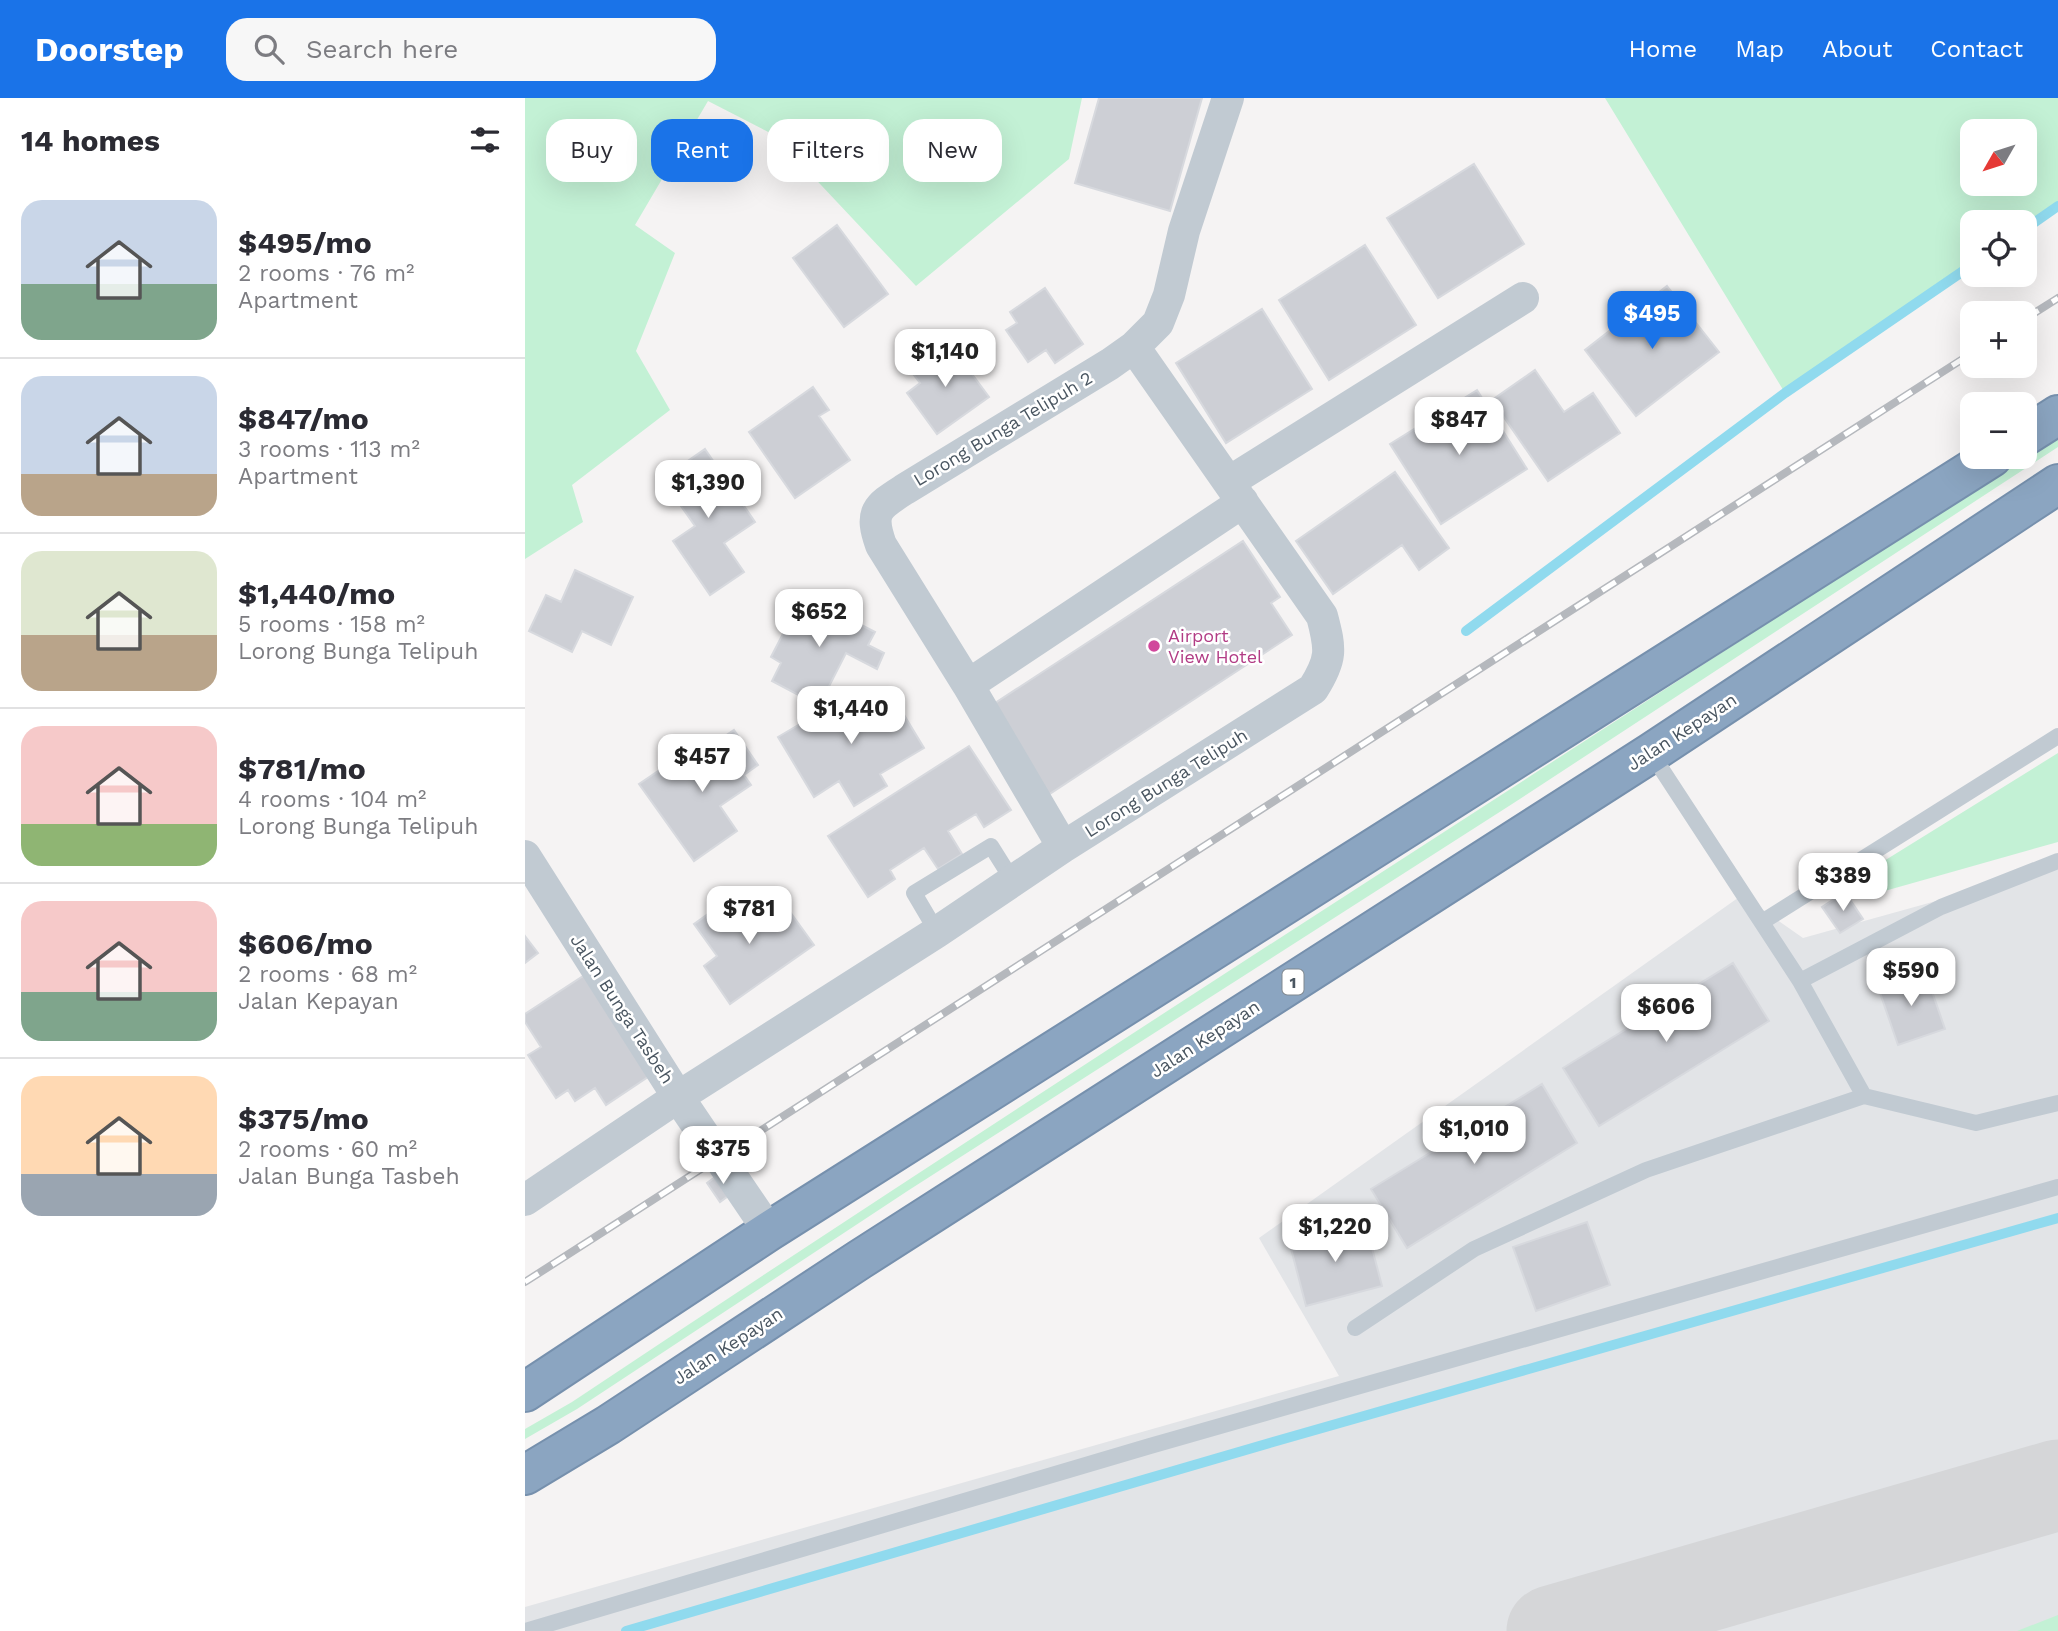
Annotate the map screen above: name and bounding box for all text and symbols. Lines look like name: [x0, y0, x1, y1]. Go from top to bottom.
search box: [226, 18, 716, 81]
text: Doorstep: [35, 30, 184, 69]
icon: search: [250, 30, 288, 68]
text: Search here: [306, 34, 458, 64]
text: Home: [1629, 35, 1697, 63]
text: Map: [1735, 35, 1784, 63]
text: About: [1822, 35, 1892, 63]
text: Contact: [1930, 35, 2023, 63]
chip: Buy: [546, 119, 637, 182]
chip: Rent: [651, 119, 753, 182]
chip: Filters: [767, 119, 889, 182]
chip: New: [903, 119, 1002, 182]
north arrow: [1960, 119, 2037, 196]
map controls: [1960, 119, 2037, 469]
icon: filters: [466, 121, 504, 159]
text: 14 homes: [21, 123, 160, 158]
button: locate: [1960, 210, 2037, 287]
text: $495/mo: [238, 225, 372, 260]
icon: home: [77, 228, 161, 312]
text: 2 rooms · 76 m²: [238, 260, 414, 287]
text: Apartment: [238, 287, 358, 314]
pin: $495: [1611, 292, 1693, 351]
text: $495: [1623, 300, 1681, 327]
button: +: [1960, 301, 2037, 378]
pin: $1,140: [888, 330, 1002, 389]
text: $1,140: [911, 338, 979, 365]
street label: Lorong Bunga Telipuh 2: [910, 367, 1096, 490]
button: −: [1960, 392, 2037, 469]
pin: $847: [1418, 398, 1500, 457]
text: $847/mo: [238, 401, 369, 436]
icon: home: [77, 404, 161, 488]
text: $847: [1431, 406, 1487, 433]
text: 3 rooms · 113 m²: [238, 436, 420, 463]
pin: $1,390: [651, 460, 765, 520]
text: Apartment: [238, 463, 358, 490]
text: $1,390: [671, 469, 745, 496]
text: $1,440/mo: [238, 576, 395, 611]
icon: home: [77, 579, 161, 663]
pin: $652: [778, 589, 860, 649]
text: $652: [791, 598, 847, 625]
text: 5 rooms · 158 m²: [238, 611, 425, 638]
place label: Airport View Hotel: [1168, 625, 1263, 667]
text: Lorong Bunga Telipuh: [238, 638, 478, 665]
marker: Airport View Hotel: [1146, 638, 1162, 654]
pin: $1,440: [794, 686, 908, 746]
street label: Jalan Kepayan: [1623, 689, 1740, 775]
text: $1,440: [813, 695, 889, 722]
street label: Lorong Bunga Telipuh: [1080, 724, 1251, 841]
pin: $457: [661, 734, 743, 794]
text: $457: [674, 743, 730, 770]
text: $781/mo: [238, 751, 366, 786]
icon: home: [77, 754, 161, 838]
text: 4 rooms · 104 m²: [238, 786, 426, 813]
text: Lorong Bunga Telipuh: [238, 813, 478, 840]
pin: $389: [1802, 854, 1884, 913]
text: $389: [1815, 862, 1871, 889]
pin: $781: [708, 886, 790, 946]
text: $781: [723, 895, 775, 922]
text: $606/mo: [238, 926, 373, 961]
icon: home: [77, 929, 161, 1013]
street label: Jalan Bunga Tasbeh: [566, 930, 678, 1087]
pin: $590: [1870, 948, 1952, 1008]
text: $590: [1882, 957, 1940, 984]
text: 2 rooms · 68 m²: [238, 961, 417, 988]
road number: 1: [1283, 970, 1303, 995]
pin: $606: [1625, 984, 1707, 1044]
text: Jalan Kepayan: [238, 988, 399, 1015]
text: $606: [1637, 993, 1695, 1020]
street label: Jalan Kepayan: [1146, 996, 1263, 1082]
text: $375/mo: [238, 1101, 369, 1136]
icon: home: [77, 1104, 161, 1188]
pin: $1,010: [1417, 1107, 1531, 1166]
text: $1,010: [1439, 1115, 1509, 1142]
pin: $375: [682, 1126, 764, 1186]
text: $375: [696, 1135, 750, 1162]
text: 2 rooms · 60 m²: [238, 1136, 417, 1163]
text: Jalan Bunga Tasbeh: [238, 1163, 460, 1190]
pin: $1,220: [1278, 1204, 1392, 1264]
text: $1,220: [1298, 1213, 1372, 1240]
street label: Jalan Kepayan: [669, 1303, 786, 1389]

